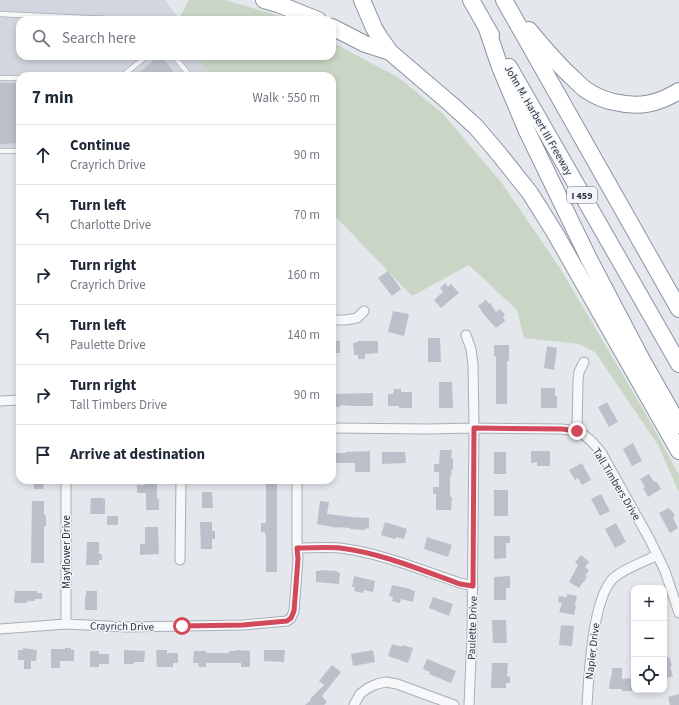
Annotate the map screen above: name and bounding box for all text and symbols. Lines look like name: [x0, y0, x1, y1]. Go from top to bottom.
search box: [16, 16, 336, 60]
icon: search: [30, 27, 52, 49]
text: Search here: [62, 28, 136, 49]
street label: John M. Harbert III Freeway: [501, 62, 576, 178]
text: 7 min: [32, 86, 73, 110]
text: Walk · 550 m: [252, 89, 320, 107]
text: Continue: [70, 135, 130, 156]
icon: ahead: [32, 144, 54, 166]
text: 90 m: [294, 146, 320, 164]
text: Crayrich Drive: [70, 156, 146, 174]
road number: I 459: [567, 187, 597, 203]
text: Turn left: [70, 195, 126, 216]
icon: left: [32, 204, 54, 226]
text: 70 m: [294, 206, 320, 224]
text: Charlotte Drive: [70, 216, 151, 234]
text: Turn right: [70, 255, 136, 276]
icon: right: [32, 264, 54, 286]
text: 160 m: [287, 266, 320, 284]
text: Crayrich Drive: [70, 276, 146, 294]
text: Turn left: [70, 315, 126, 336]
icon: left: [32, 324, 54, 346]
text: 140 m: [287, 326, 320, 344]
text: Paulette Drive: [70, 336, 146, 354]
text: Turn right: [70, 375, 136, 396]
icon: right: [32, 384, 54, 406]
text: 90 m: [294, 386, 320, 404]
text: Tall Timbers Drive: [70, 396, 167, 414]
route end: [568, 422, 586, 440]
icon: arrive: [32, 444, 54, 466]
text: Arrive at destination: [70, 444, 205, 465]
street label: Tall Timbers Drive: [589, 445, 644, 524]
street label: Mayflower Drive: [59, 515, 74, 589]
map controls: [631, 585, 667, 693]
button: +: [631, 585, 667, 621]
street label: Paulette Drive: [464, 595, 481, 660]
route start: [173, 617, 191, 635]
street label: Crayrich Drive: [90, 618, 155, 635]
street label: Napier Drive: [582, 621, 603, 680]
button: −: [631, 621, 667, 657]
button: locate: [631, 657, 667, 693]

